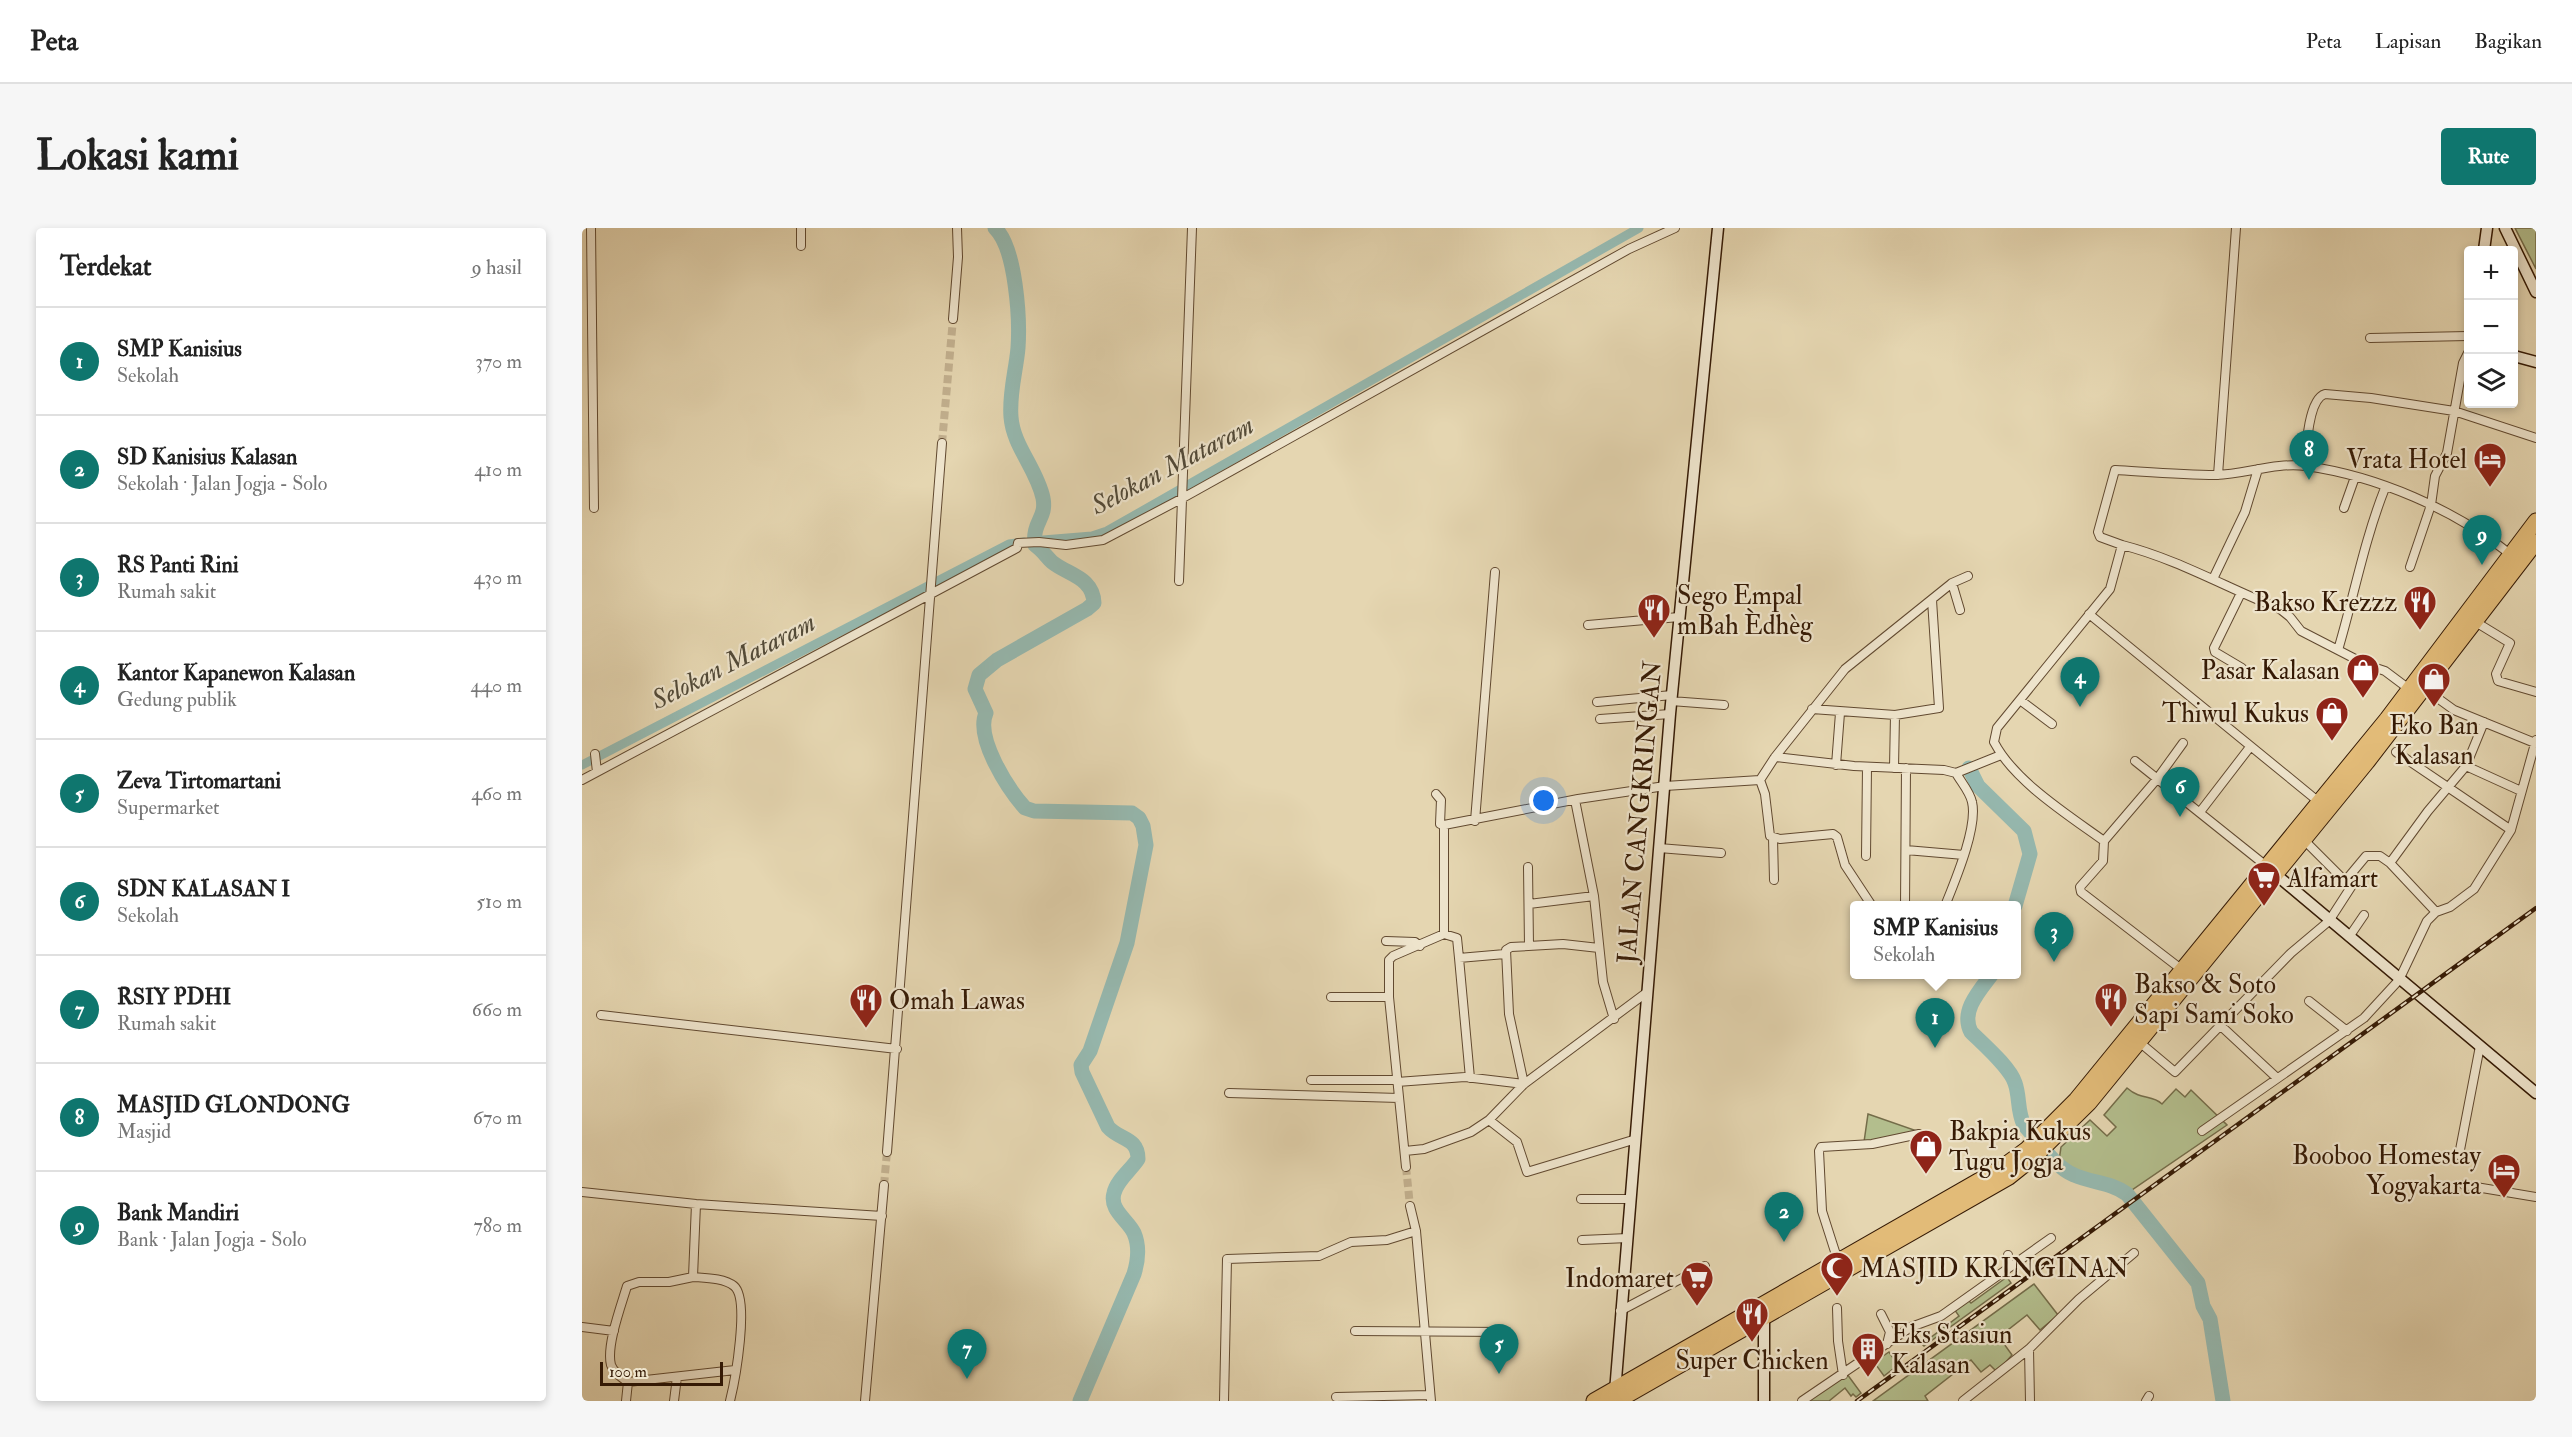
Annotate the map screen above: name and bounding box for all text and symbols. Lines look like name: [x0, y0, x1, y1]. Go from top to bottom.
text: Peta: [30, 24, 78, 59]
text: Peta: [2306, 28, 2342, 55]
text: Lapisan: [2375, 28, 2441, 55]
text: Bagikan: [2474, 28, 2542, 55]
button: Rute: [2441, 128, 2536, 185]
text: Lokasi kami: [36, 130, 239, 182]
map controls: [2464, 246, 2518, 408]
button: +: [2464, 246, 2518, 300]
text: Terdekat: [60, 251, 151, 283]
text: 9 hasil: [472, 255, 522, 280]
button: −: [2464, 300, 2518, 354]
text: SMP Kanisius: [117, 335, 242, 363]
text: 1: [76, 349, 83, 374]
text: 370 m: [475, 349, 522, 374]
button: layers: [2464, 354, 2518, 408]
text: Sekolah: [117, 363, 179, 388]
water label: Selokan Mataram: [1084, 409, 1259, 523]
pin: 8: [2290, 430, 2328, 480]
hotel icon: Vrata Hotel: [2472, 441, 2508, 488]
text: SD Kanisius Kalasan: [117, 443, 297, 471]
place label: Vrata Hotel: [2346, 444, 2467, 476]
text: 2: [74, 457, 85, 482]
text: 410 m: [474, 457, 522, 482]
text: Sekolah · Jalan Jogja - Solo: [117, 471, 328, 496]
pin: 9: [2462, 516, 2502, 565]
text: RS Panti Rini: [117, 551, 239, 579]
text: 3: [76, 565, 83, 590]
text: 430 m: [474, 565, 522, 590]
text: Rumah sakit: [117, 579, 216, 604]
place label: Sego Empal mBah Èdhèg: [1677, 580, 1814, 642]
restaurant icon: Bakso Krezzz: [2402, 584, 2438, 631]
place label: Bakso Krezzz: [2254, 587, 2397, 619]
restaurant icon: Sego Empal mBah Èdhèg: [1636, 592, 1672, 639]
water label: Selokan Mataram: [645, 606, 821, 717]
shop icon: Pasar Kalasan: [2345, 652, 2381, 699]
place label: Pasar Kalasan: [2201, 655, 2340, 687]
pin: 4: [2060, 658, 2100, 707]
text: Kantor Kapanewon Kalasan: [117, 659, 355, 687]
street label: JALAN CANGKRINGAN: [1611, 659, 1669, 966]
shop icon: Eko Ban Kalasan: [2416, 661, 2452, 708]
text: 4: [74, 673, 85, 698]
text: 440 m: [470, 673, 522, 698]
text: Gedung publik: [117, 687, 237, 712]
shop icon: Thiwul Kukus: [2314, 695, 2350, 742]
place label: Thiwul Kukus: [2162, 698, 2309, 730]
place label: Eko Ban Kalasan: [2389, 710, 2479, 772]
text: Zeva Tirtomartani: [117, 767, 281, 795]
pin: 6: [2160, 768, 2200, 817]
text: 5: [75, 781, 84, 806]
text: 460 m: [471, 781, 522, 806]
your location: [1529, 786, 1558, 815]
text: Supermarket: [117, 795, 220, 820]
supermarket icon: Alfamart: [2246, 860, 2282, 907]
place label: Alfamart: [2286, 863, 2378, 895]
text: SDN KALASAN I: [117, 875, 290, 903]
text: 6: [74, 889, 85, 914]
text: 510 m: [476, 889, 522, 914]
popup: [1850, 901, 2021, 979]
text: Sekolah: [117, 903, 179, 928]
pin: 3: [2034, 912, 2074, 962]
text: SMP Kanisius: [1873, 914, 1998, 942]
text: Sekolah: [1873, 942, 1935, 967]
place label: Bakso & Soto Sapi Sami Soko: [2134, 969, 2294, 1032]
restaurant icon: Bakso & Soto Sapi Sami Soko: [2093, 981, 2129, 1028]
restaurant icon: Omah Lawas: [848, 982, 884, 1029]
text: RSIY PDHI: [117, 983, 231, 1011]
place label: Omah Lawas: [889, 985, 1025, 1017]
text: 7: [75, 997, 84, 1022]
text: 660 m: [472, 997, 522, 1022]
pin: 1: [1916, 998, 1954, 1048]
text: Rumah sakit: [117, 1011, 216, 1036]
text: MASJID GLONDONG: [117, 1091, 350, 1119]
text: 8: [75, 1105, 84, 1130]
text: 670 m: [473, 1105, 522, 1130]
place label: Bakpia Kukus Tugu Jogja: [1949, 1116, 2091, 1178]
text: Masjid: [117, 1119, 171, 1144]
shop icon: Bakpia Kukus Tugu Jogja: [1908, 1128, 1944, 1175]
place label: Booboo Homestay Yogyakarta: [2292, 1140, 2482, 1202]
hotel icon: Booboo Homestay Yogyakarta: [2486, 1152, 2522, 1199]
pin: 2: [1764, 1192, 1804, 1242]
text: Bank Mandiri: [117, 1199, 239, 1227]
text: 9: [74, 1213, 85, 1238]
text: 780 m: [473, 1213, 522, 1238]
text: Bank · Jalan Jogja - Solo: [117, 1227, 307, 1252]
mosque icon: MASJID KRINGINAN: [1819, 1250, 1855, 1297]
place label: MASJID KRINGINAN: [1860, 1253, 2130, 1285]
supermarket icon: Indomaret: [1679, 1260, 1715, 1307]
place label: Indomaret: [1565, 1263, 1674, 1295]
restaurant icon: Super Chicken: [1734, 1296, 1770, 1343]
place label: Eks Stasiun Kalasan: [1891, 1319, 2013, 1381]
pin: 5: [1480, 1324, 1518, 1374]
pin: 7: [948, 1330, 986, 1379]
building icon: Eks Stasiun Kalasan: [1850, 1331, 1886, 1378]
place label: Super Chicken: [1675, 1345, 1829, 1378]
scale bar: [600, 1359, 723, 1386]
text: 100 m: [609, 1362, 647, 1382]

